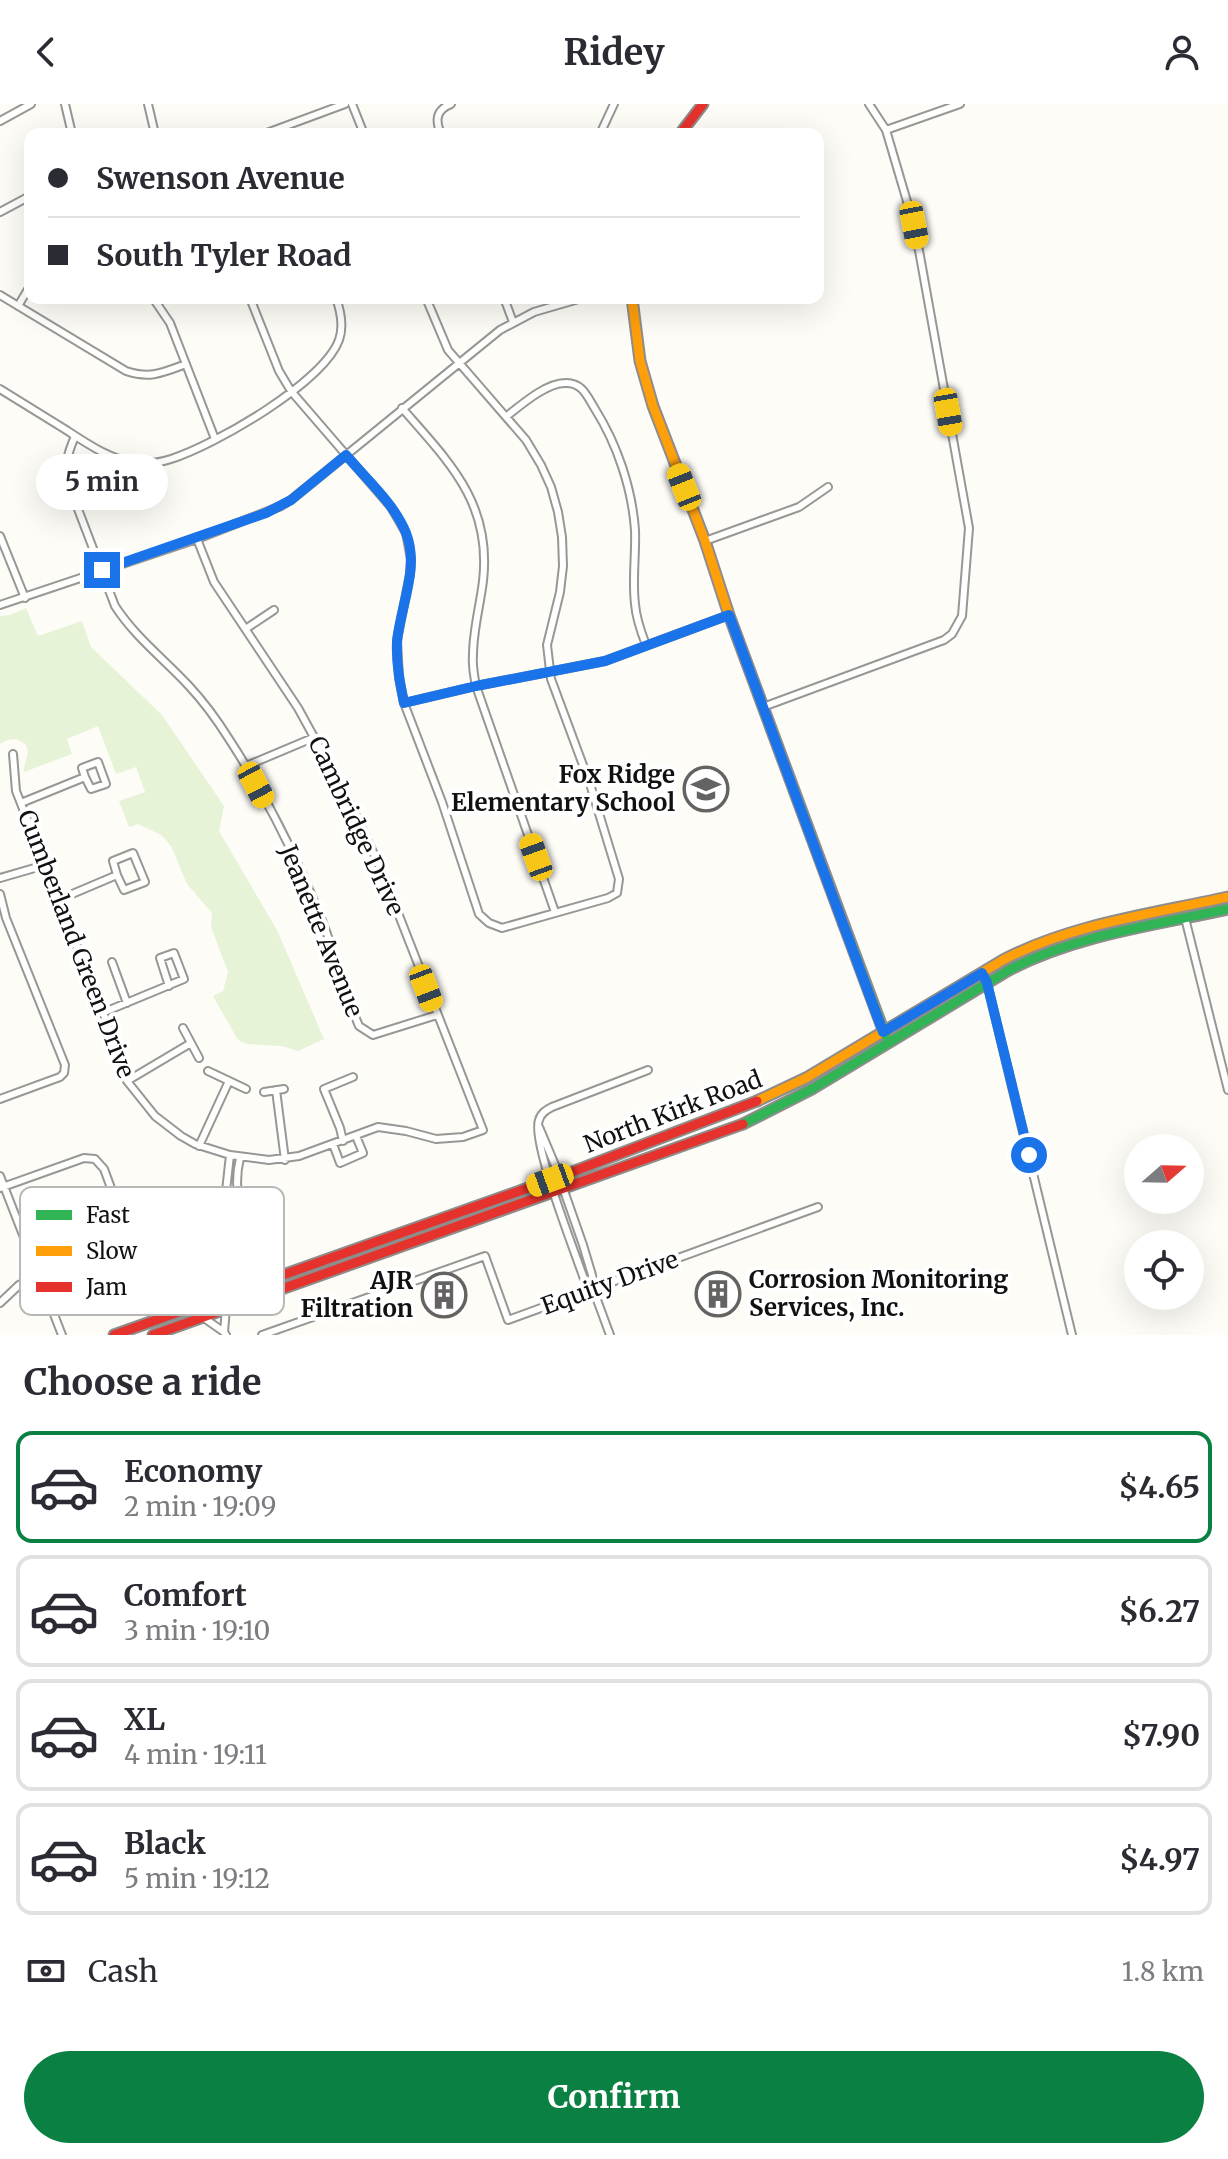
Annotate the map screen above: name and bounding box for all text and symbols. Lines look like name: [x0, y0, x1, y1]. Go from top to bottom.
icon: back: [24, 30, 68, 74]
text: Ridey: [563, 30, 665, 75]
icon: person: [1160, 30, 1204, 74]
text: Swenson Avenue: [96, 159, 345, 197]
car: [898, 199, 930, 251]
text: South Tyler Road: [96, 236, 351, 274]
car: [932, 386, 964, 438]
callout: 5 min: [36, 454, 168, 510]
car: [664, 460, 704, 514]
text: 5 min: [65, 465, 139, 498]
route end: [84, 552, 120, 588]
street label: Cambridge Drive: [301, 731, 412, 920]
car: [234, 758, 278, 812]
place label: Fox Ridge Elementary School: [451, 759, 675, 818]
school or university icon: Fox Ridge Elementary School: [682, 765, 730, 813]
street label: Cumberland Green Drive: [11, 805, 142, 1082]
car: [517, 830, 555, 884]
street label: Jeanette Avenue: [272, 839, 370, 1021]
car: [406, 961, 446, 1015]
street label: North Kirk Road: [579, 1063, 766, 1160]
north arrow: [1124, 1134, 1204, 1214]
map controls: [1124, 1134, 1204, 1310]
route start: [1011, 1137, 1047, 1173]
car: [523, 1161, 577, 1199]
legend: [20, 1187, 284, 1315]
text: Fast: [86, 1201, 130, 1229]
button: locate: [1124, 1230, 1204, 1310]
text: Slow: [86, 1237, 137, 1265]
street label: Equity Drive: [537, 1243, 683, 1322]
place label: Corrosion Monitoring Services, Inc.: [749, 1264, 1008, 1323]
place label: AJR Filtration: [300, 1265, 414, 1324]
building icon: Corrosion Monitoring Services, Inc.: [694, 1270, 742, 1318]
building icon: AJR Filtration: [420, 1271, 468, 1319]
text: Jam: [85, 1273, 127, 1301]
text: Choose a ride: [24, 1360, 261, 1405]
icon: car: [28, 1451, 100, 1523]
text: Economy: [124, 1452, 262, 1490]
text: $4.65: [1119, 1468, 1200, 1506]
text: 2 min · 19:09: [124, 1490, 277, 1523]
icon: car: [28, 1575, 100, 1647]
text: Comfort: [124, 1576, 247, 1614]
text: $6.27: [1119, 1592, 1200, 1630]
text: 3 min · 19:10: [124, 1614, 270, 1647]
icon: car: [28, 1699, 100, 1771]
text: XL: [124, 1700, 165, 1738]
text: $7.90: [1122, 1716, 1200, 1754]
text: 4 min · 19:11: [124, 1738, 267, 1771]
icon: car: [28, 1823, 100, 1895]
text: Black: [124, 1824, 206, 1862]
text: $4.97: [1119, 1840, 1200, 1878]
text: 5 min · 19:12: [124, 1862, 270, 1895]
icon: cash: [24, 1949, 68, 1993]
text: Cash: [88, 1952, 158, 1990]
text: 1.8 km: [1122, 1955, 1204, 1988]
button: Confirm: [24, 2051, 1204, 2143]

